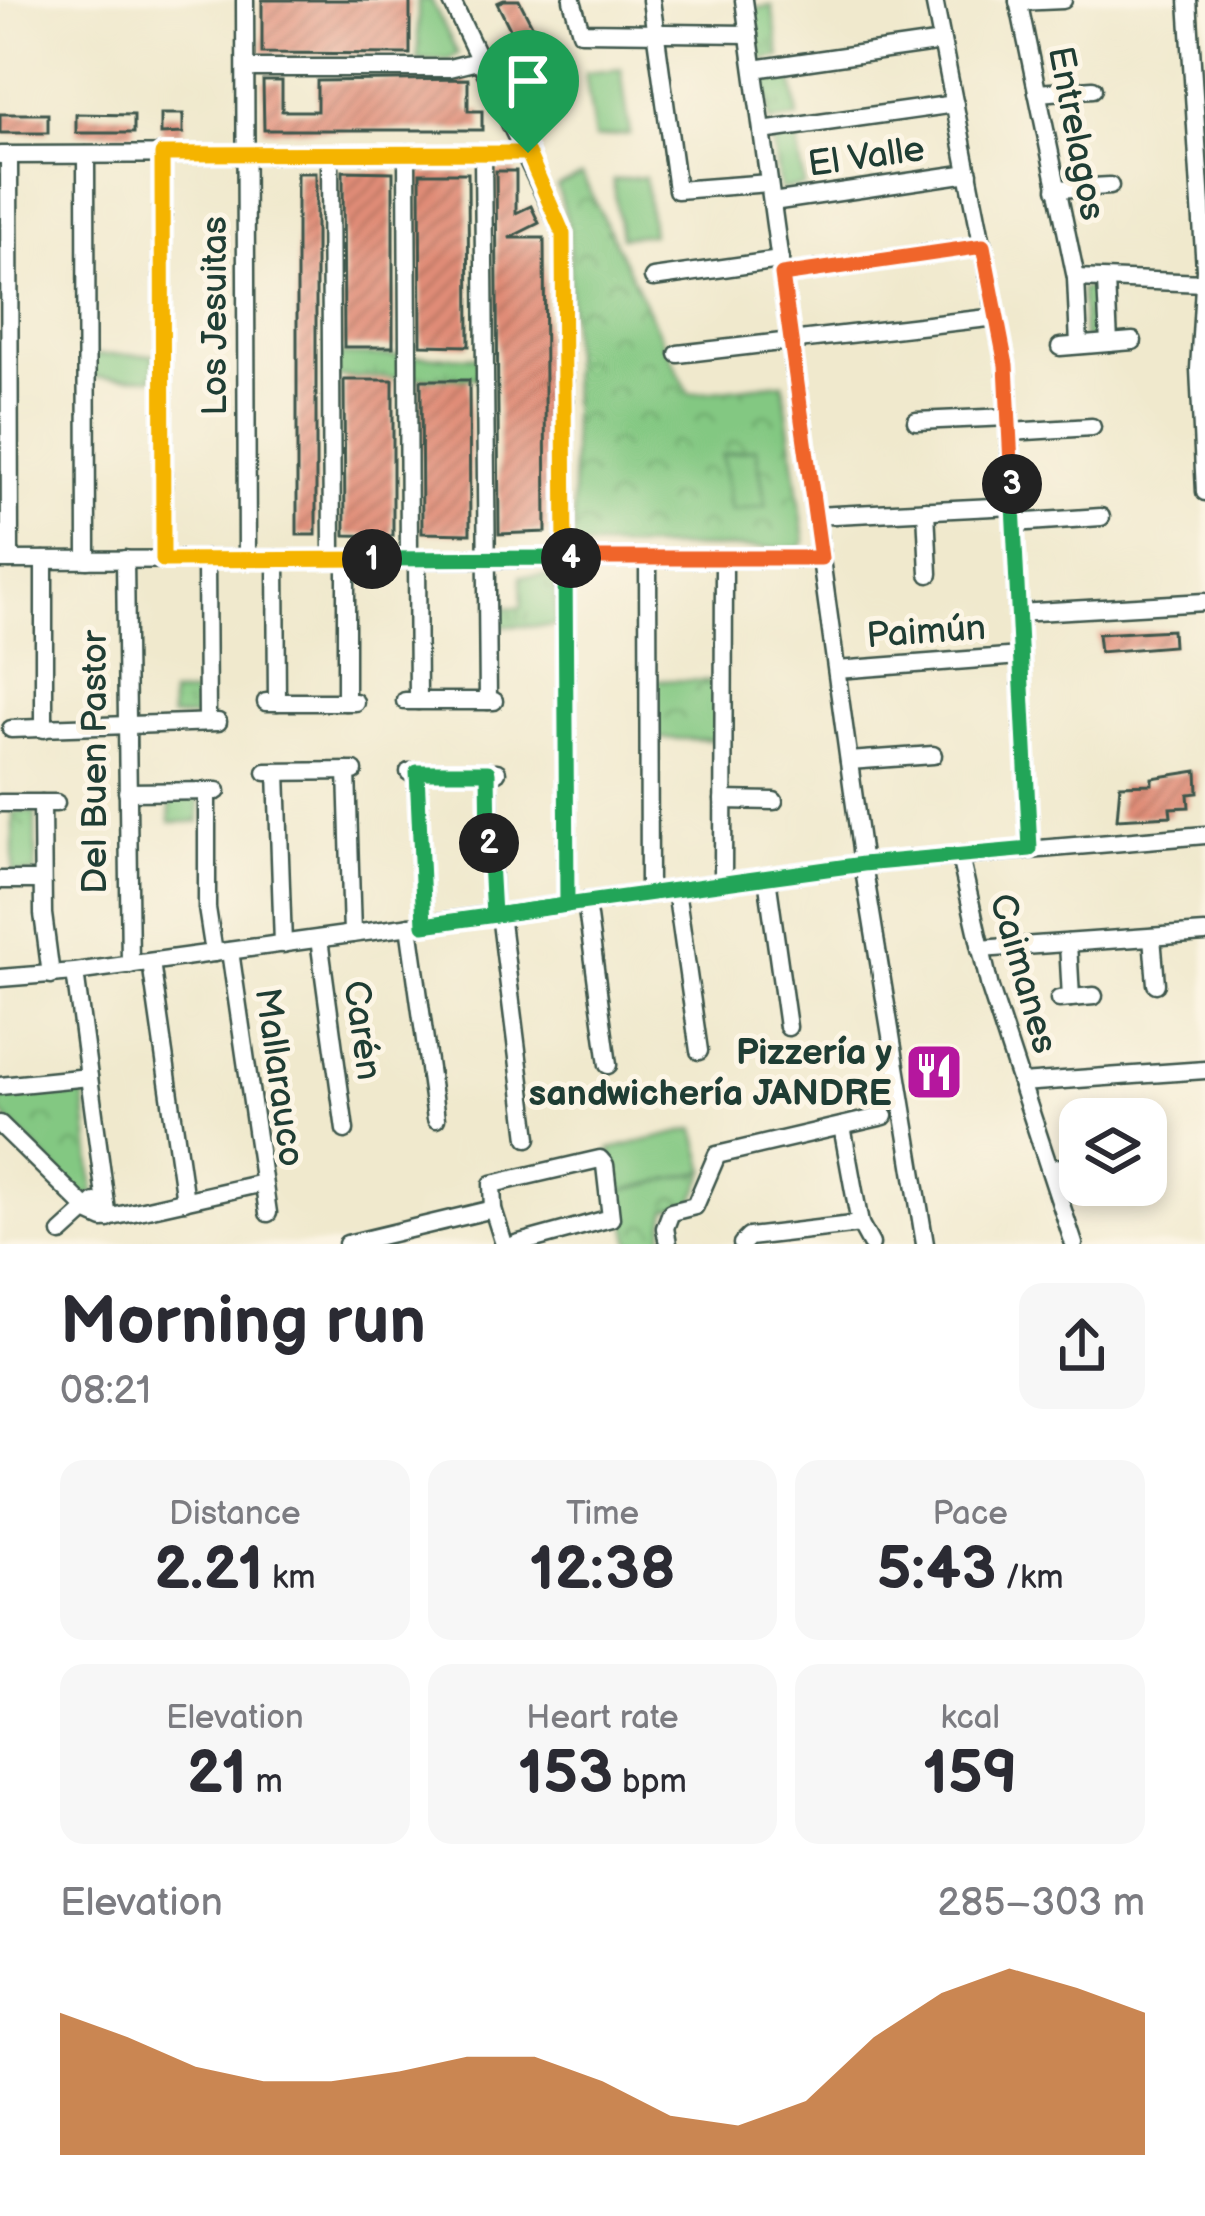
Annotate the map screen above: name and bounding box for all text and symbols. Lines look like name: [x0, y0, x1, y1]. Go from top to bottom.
pin: [477, 30, 579, 153]
street label: Entrelagos: [1038, 43, 1113, 224]
icon: arrive: [495, 48, 561, 114]
street label: El Valle: [805, 128, 927, 187]
street label: Los Jesuitas: [194, 216, 237, 416]
pin: 3: [982, 454, 1042, 514]
text: 3: [1002, 464, 1022, 504]
pin: 4: [541, 528, 601, 588]
pin: 1: [342, 529, 402, 589]
text: 4: [561, 538, 581, 578]
text: 1: [365, 539, 379, 579]
street label: Paimún: [865, 607, 987, 658]
street label: Del Buen Pastor: [74, 629, 117, 894]
pin: 2: [459, 813, 519, 873]
text: 2: [479, 823, 499, 863]
street label: Caimanes: [979, 889, 1066, 1058]
street label: Carén: [333, 978, 390, 1083]
street label: Mallarauco: [245, 985, 312, 1169]
place label: Pizzería y sandwichería JANDRE: [528, 1032, 893, 1116]
restaurant icon: Pizzería y sandwichería JANDRE: [903, 1041, 965, 1103]
map controls: [1059, 1098, 1167, 1206]
button: layers: [1059, 1098, 1167, 1206]
text: Morning run: [60, 1283, 426, 1362]
button: share: [1019, 1283, 1145, 1409]
text: 08:21: [60, 1368, 151, 1415]
text: Distance: [169, 1494, 301, 1534]
text: Time: [566, 1494, 639, 1534]
text: Pace: [933, 1494, 1008, 1534]
text: 2.21: [154, 1534, 263, 1606]
text: 12:38: [529, 1534, 676, 1606]
text: 5:43: [877, 1534, 996, 1606]
text: km: [263, 1558, 316, 1598]
text: /km: [996, 1558, 1064, 1598]
text: Elevation: [166, 1698, 304, 1738]
text: Heart rate: [526, 1698, 679, 1738]
text: kcal: [941, 1698, 1000, 1738]
text: 21: [187, 1738, 247, 1810]
text: 153: [518, 1738, 613, 1810]
text: 159: [923, 1738, 1018, 1810]
text: m: [247, 1762, 283, 1802]
text: bpm: [613, 1762, 687, 1802]
text: Elevation: [60, 1880, 223, 1927]
text: 285–303 m: [938, 1880, 1145, 1927]

